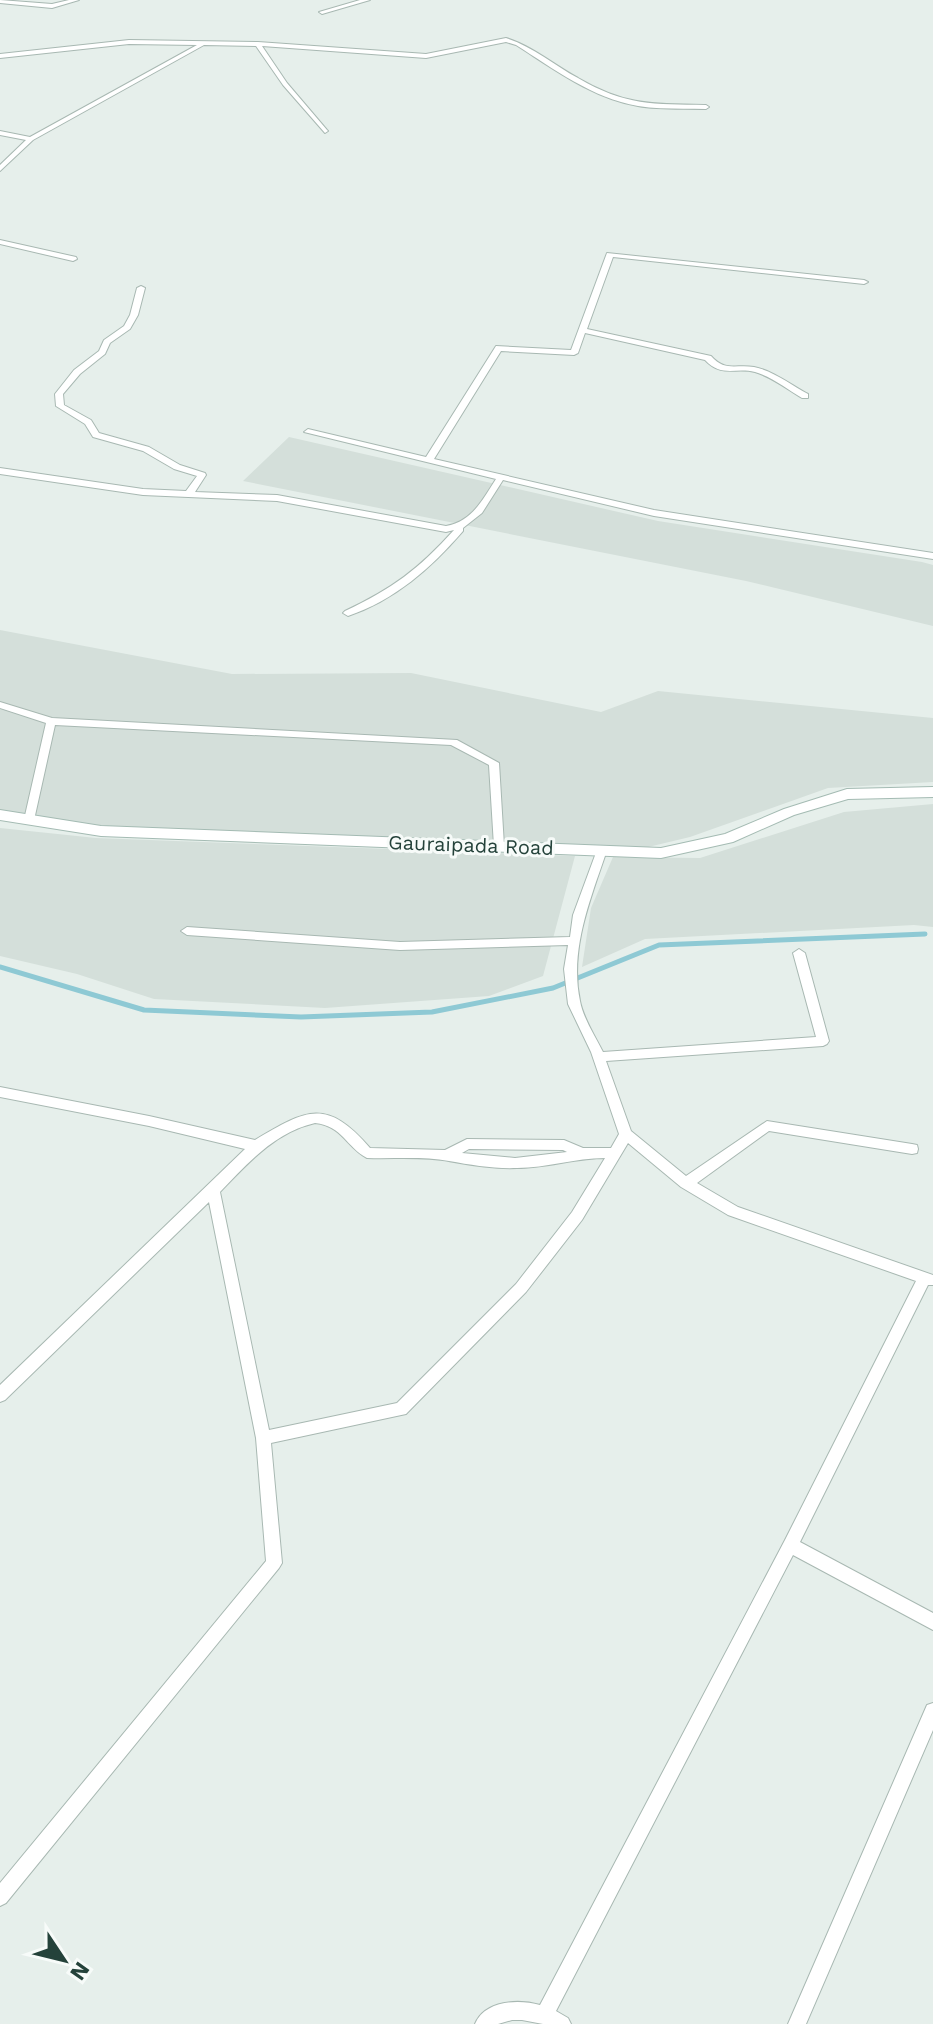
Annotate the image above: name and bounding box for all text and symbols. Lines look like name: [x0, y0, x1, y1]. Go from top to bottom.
street label: Gauraipada Road: [388, 830, 554, 860]
north arrow: [24, 1920, 104, 2000]
text: N: [65, 1957, 95, 1985]

